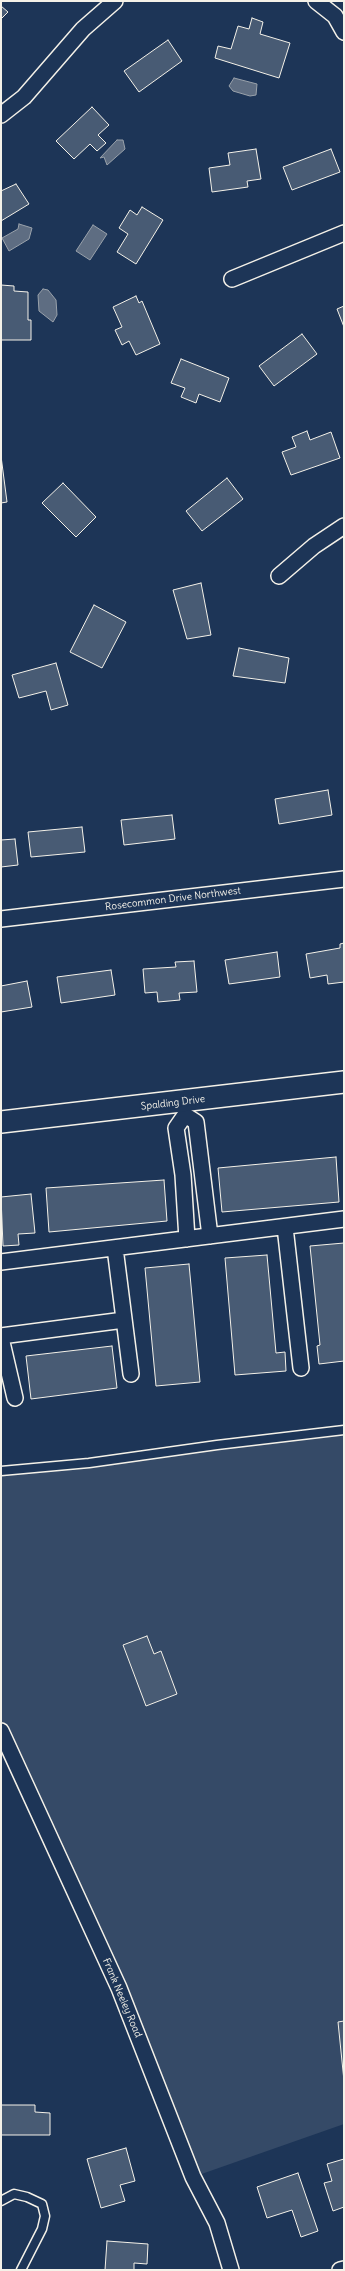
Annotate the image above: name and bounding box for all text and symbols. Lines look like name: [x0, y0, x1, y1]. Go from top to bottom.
street label: Rosecommon Drive Northwest: [104, 885, 242, 913]
street label: Spalding Drive: [140, 1093, 206, 1113]
street label: Frank Neeley Road: [100, 1957, 144, 2039]

